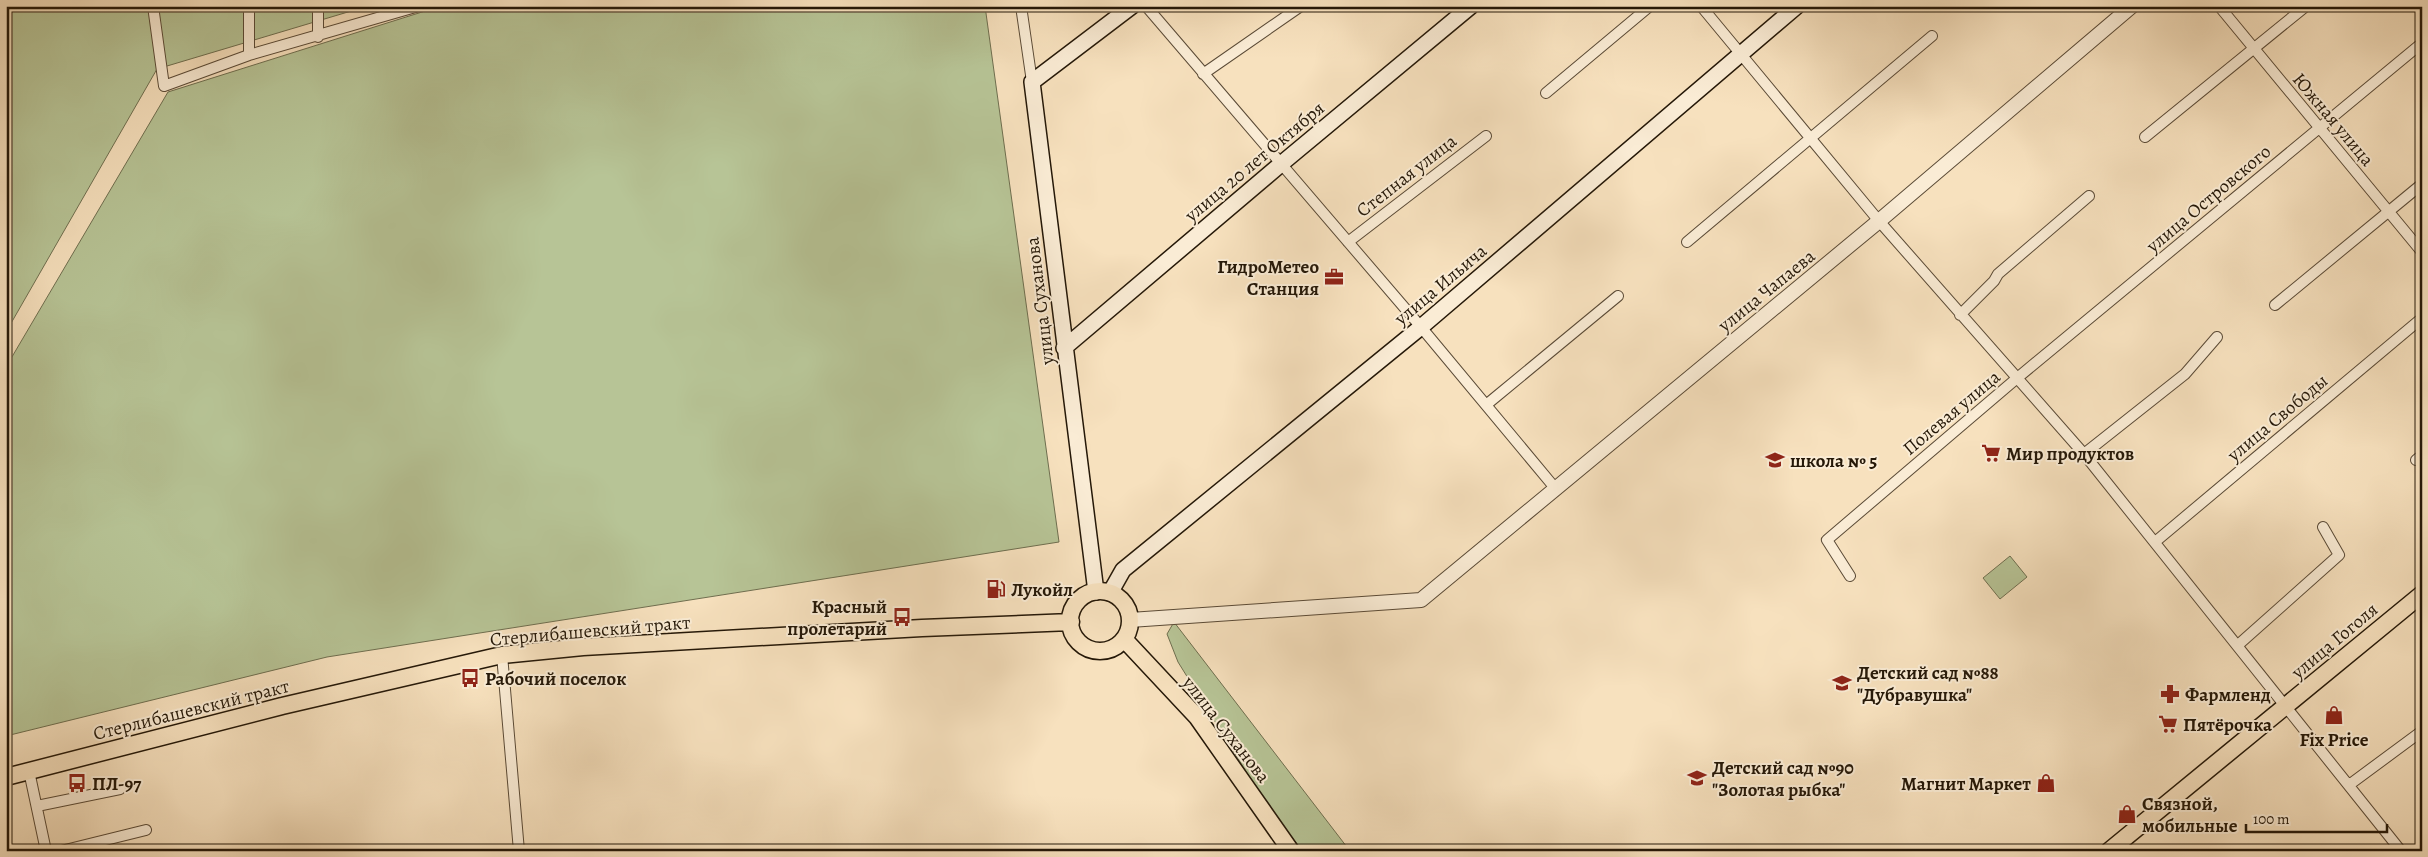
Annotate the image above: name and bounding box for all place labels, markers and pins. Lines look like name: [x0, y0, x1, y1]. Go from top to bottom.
place label: ГидроМетео Станция: [1217, 254, 1319, 302]
office icon: ГидроМетео Станция: [1323, 266, 1345, 288]
place label: Мир продуктов: [2006, 441, 2134, 467]
supermarket icon: Мир продуктов: [1980, 442, 2002, 464]
place label: школа № 5: [1790, 448, 1877, 474]
school or university icon: школа № 5: [1764, 449, 1786, 471]
place label: Лукойл: [1011, 577, 1073, 603]
fuel station icon: Лукойл: [985, 578, 1007, 600]
place label: Красный пролетарий: [787, 594, 887, 642]
bus stop icon: Красный пролетарий: [891, 606, 913, 628]
place label: Детский сад №88 "Дубравушка": [1857, 660, 1999, 708]
place label: Рабочий поселок: [485, 666, 626, 692]
bus stop icon: Рабочий поселок: [459, 667, 481, 689]
school or university icon: Детский сад №88 "Дубравушка": [1831, 672, 1853, 694]
place label: Фармленд: [2185, 682, 2271, 708]
pharmacy icon: Фармленд: [2159, 683, 2181, 705]
shop icon: Fix Price: [2323, 704, 2345, 726]
place label: Пятёрочка: [2183, 712, 2273, 738]
supermarket icon: Пятёрочка: [2157, 713, 2179, 735]
place label: Fix Price: [2300, 727, 2369, 753]
place label: Детский сад №90 "Золотая рыбка": [1712, 755, 1854, 803]
school or university icon: Детский сад №90 "Золотая рыбка": [1686, 767, 1708, 789]
place label: ПЛ-97: [92, 771, 142, 797]
place label: Магнит Маркет: [1901, 771, 2031, 797]
bus stop icon: ПЛ-97: [66, 772, 88, 794]
shop icon: Магнит Маркет: [2035, 772, 2057, 794]
place label: Связной, мобильные: [2142, 791, 2238, 839]
shop icon: Связной, мобильные: [2116, 803, 2138, 825]

